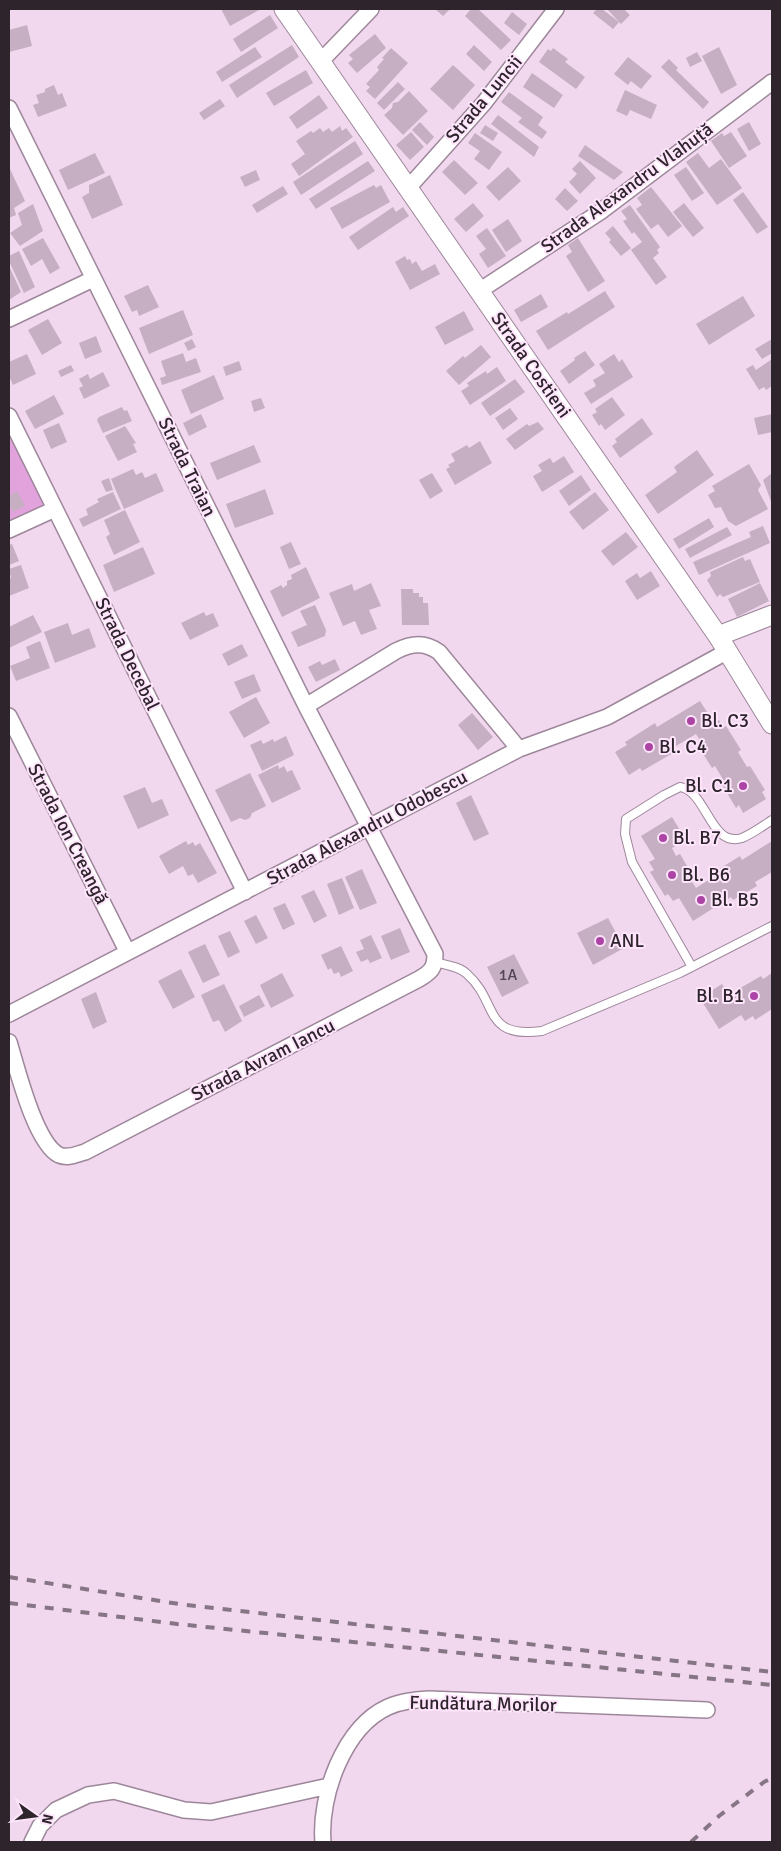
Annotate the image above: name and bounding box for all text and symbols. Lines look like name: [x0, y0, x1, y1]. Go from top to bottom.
street label: Strada Luncii: [440, 50, 528, 148]
street label: Strada Alexandru Vlahuță: [536, 117, 718, 259]
street label: Strada Costieni: [486, 307, 576, 423]
street label: Strada Traian: [153, 413, 221, 521]
street label: Strada Decebal: [89, 593, 165, 715]
place label: Bl. C3: [701, 709, 749, 733]
marker: Bl. C3: [685, 715, 697, 727]
place label: Bl. C4: [659, 735, 707, 759]
marker: Bl. C4: [643, 741, 655, 753]
street label: Strada Ion Creangă: [22, 760, 114, 908]
street label: Strada Alexandru Odobescu: [263, 765, 471, 891]
place label: Bl. C1: [685, 774, 733, 798]
marker: Bl. C1: [737, 780, 749, 792]
place label: Bl. B7: [673, 826, 721, 850]
marker: Bl. B7: [657, 832, 669, 844]
place label: Bl. B6: [682, 863, 730, 887]
marker: Bl. B6: [666, 869, 678, 881]
place label: Bl. B5: [711, 888, 759, 912]
marker: Bl. B5: [695, 894, 707, 906]
place label: ANL: [610, 929, 645, 953]
marker: ANL: [594, 935, 606, 947]
house number: 1A: [499, 965, 517, 985]
place label: Bl. B1: [696, 984, 744, 1008]
marker: Bl. B1: [748, 990, 760, 1002]
street label: Strada Avram Iancu: [187, 1013, 339, 1107]
street label: Fundătura Morilor: [409, 1691, 557, 1717]
north arrow: [10, 1791, 60, 1841]
text: N: [38, 1812, 57, 1826]

